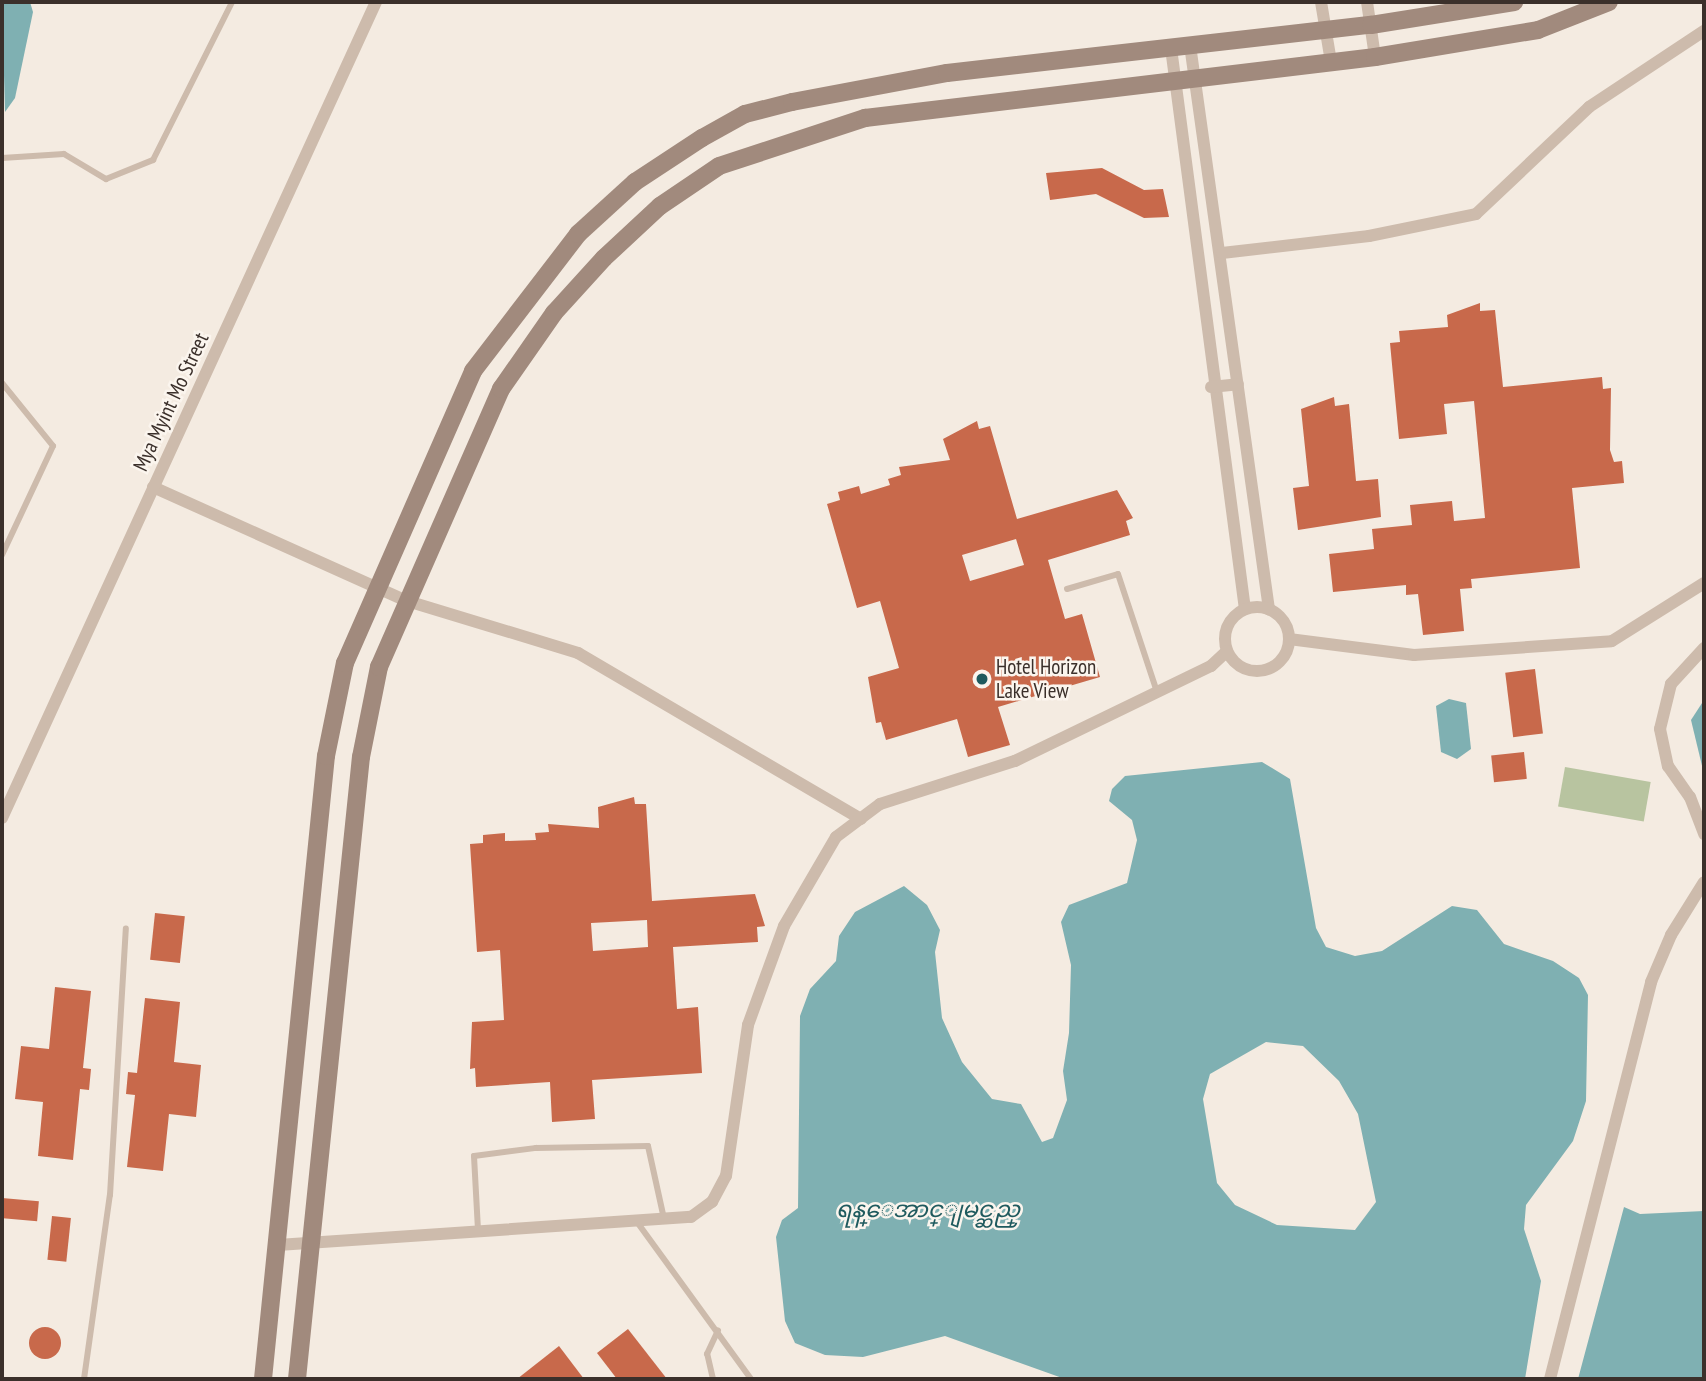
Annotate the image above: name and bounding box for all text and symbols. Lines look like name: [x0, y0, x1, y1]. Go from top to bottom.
street label: Mya Myint Mo Street: [128, 329, 214, 475]
place label: Hotel Horizon Lake View: [996, 654, 1096, 704]
marker: Hotel Horizon Lake View: [974, 671, 990, 687]
water label: ရန္ေအာင္ျမင္ဆည္: [836, 1195, 1020, 1223]

